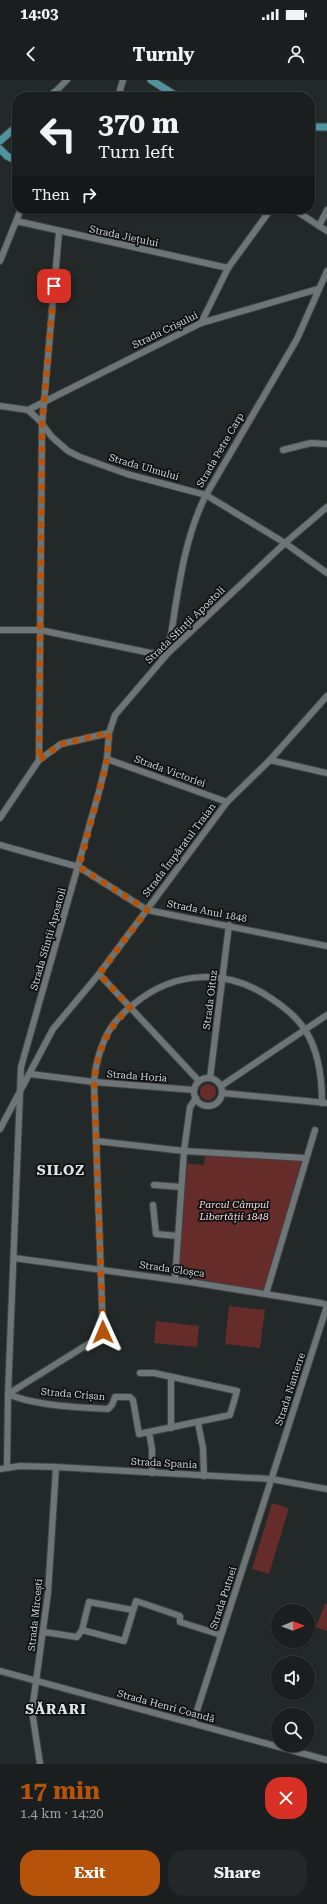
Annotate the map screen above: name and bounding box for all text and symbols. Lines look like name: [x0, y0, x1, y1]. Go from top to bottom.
text: 14:03: [20, 5, 58, 23]
icon: back: [20, 43, 42, 65]
icon: person: [285, 43, 307, 65]
text: Turnly: [133, 44, 194, 65]
text: 370 m: [98, 107, 179, 140]
icon: left: [32, 108, 84, 160]
text: Turn left: [98, 141, 174, 162]
icon: right: [78, 184, 100, 206]
text: Then: [32, 186, 70, 204]
street label: Strada Jiețului: [88, 223, 160, 251]
pin: [37, 269, 71, 303]
icon: arrive: [43, 275, 65, 297]
street label: Strada Crișului: [130, 309, 200, 352]
street label: Strada Petre Carp: [194, 410, 246, 489]
street label: Strada Ulmului: [108, 452, 180, 482]
street label: Strada Sfinții Apostoli: [143, 584, 228, 667]
street label: Strada Victoriei: [133, 753, 207, 789]
street label: Strada Împăratul Traian: [140, 801, 218, 899]
street label: Strada Sfinții Apostoli: [28, 887, 70, 992]
street label: Strada Anul 1848: [166, 898, 248, 924]
street label: Strada Oituz: [201, 970, 219, 1030]
street label: Strada Horia: [106, 1068, 168, 1084]
district label: SILOZ: [37, 1162, 85, 1178]
park label: Parcul Câmpul Libertății 1848: [198, 1199, 269, 1224]
street label: Strada Cloșca: [138, 1259, 206, 1281]
position arrow: [82, 1311, 124, 1353]
street label: Strada Nanterre: [273, 1351, 307, 1427]
street label: Strada Crișan: [40, 1386, 106, 1404]
street label: Strada Spania: [130, 1456, 198, 1470]
street label: Strada Putnei: [208, 1565, 238, 1631]
street label: Strada Mircești: [26, 1578, 46, 1652]
north arrow: [271, 1604, 315, 1648]
map controls: [271, 1604, 315, 1752]
button: sound: [271, 1656, 315, 1700]
street label: Strada Henri Coandă: [116, 1688, 217, 1724]
district label: SĂRARI: [25, 1701, 87, 1717]
button: search: [271, 1708, 315, 1752]
text: 17 min: [20, 1777, 100, 1805]
button: close: [265, 1777, 307, 1819]
text: 1.4 km · 14:20: [20, 1806, 104, 1821]
button: Exit: [20, 1850, 160, 1896]
button: Share: [168, 1850, 307, 1896]

